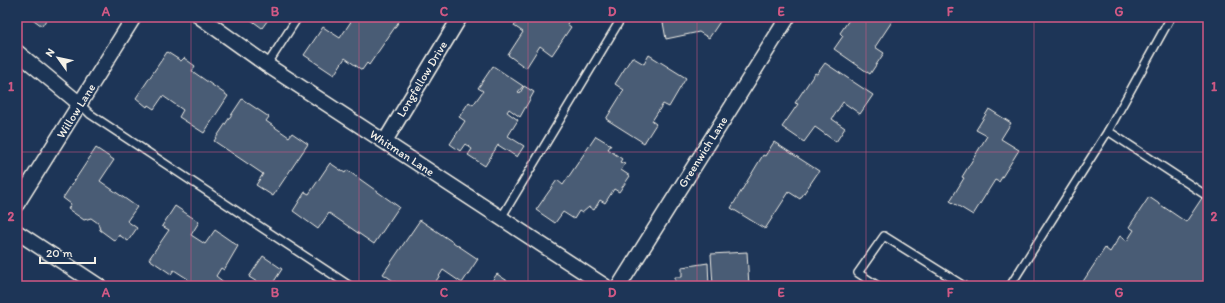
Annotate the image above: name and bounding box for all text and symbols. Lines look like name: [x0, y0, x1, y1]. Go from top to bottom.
text: A: [101, 4, 111, 19]
text: B: [271, 4, 280, 19]
text: C: [440, 4, 449, 19]
text: D: [608, 4, 617, 19]
text: E: [777, 4, 785, 19]
text: F: [947, 4, 954, 19]
text: G: [1115, 4, 1124, 19]
north arrow: [38, 38, 78, 78]
street label: Longfellow Drive: [394, 38, 450, 120]
text: N: [43, 46, 58, 59]
text: 1: [8, 79, 14, 94]
text: 1: [1211, 79, 1217, 94]
street label: Willow Lane: [54, 81, 98, 141]
street label: Greenwich Lane: [676, 114, 731, 190]
street label: Whitman Lane: [367, 127, 437, 179]
text: 2: [8, 209, 15, 224]
text: 2: [1211, 209, 1218, 224]
scale bar: [40, 239, 95, 265]
text: 20 m: [46, 246, 73, 260]
text: A: [101, 285, 111, 300]
text: B: [271, 285, 280, 300]
text: C: [440, 285, 449, 300]
text: D: [608, 285, 617, 300]
text: E: [777, 285, 785, 300]
text: F: [947, 285, 954, 300]
text: G: [1115, 285, 1124, 300]

